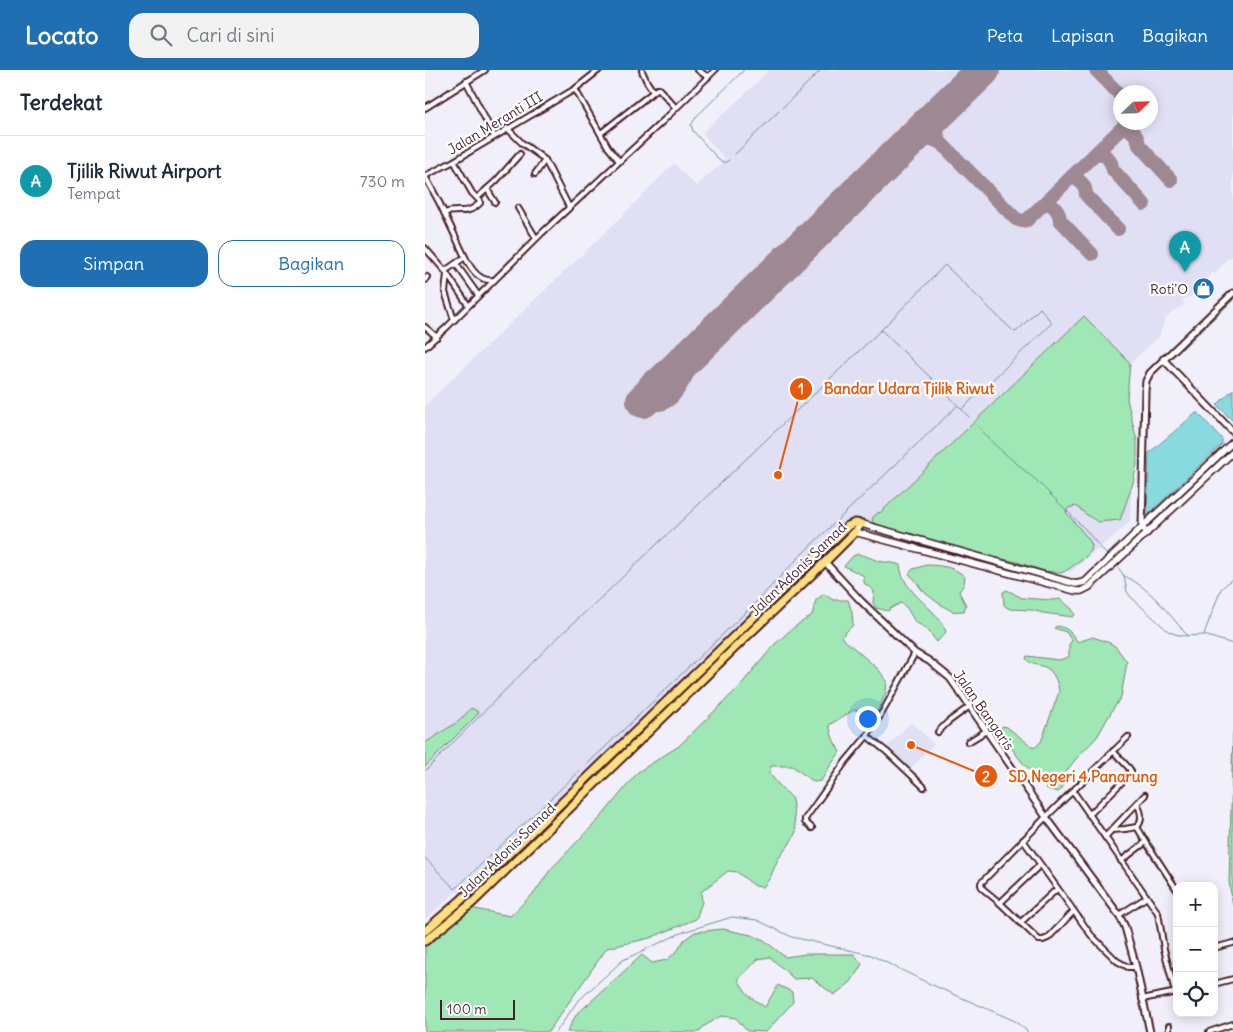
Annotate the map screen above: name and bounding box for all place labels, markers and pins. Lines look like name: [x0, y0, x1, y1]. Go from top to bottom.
pin: A: [1169, 231, 1201, 272]
shop icon: Roti'O: [1192, 277, 1216, 301]
place label: Roti'O: [1150, 280, 1188, 298]
callout: Bandar Udara Tjilik Riwut: [789, 374, 1004, 404]
callout: SD Negeri 4 Panarung: [974, 761, 1168, 791]

